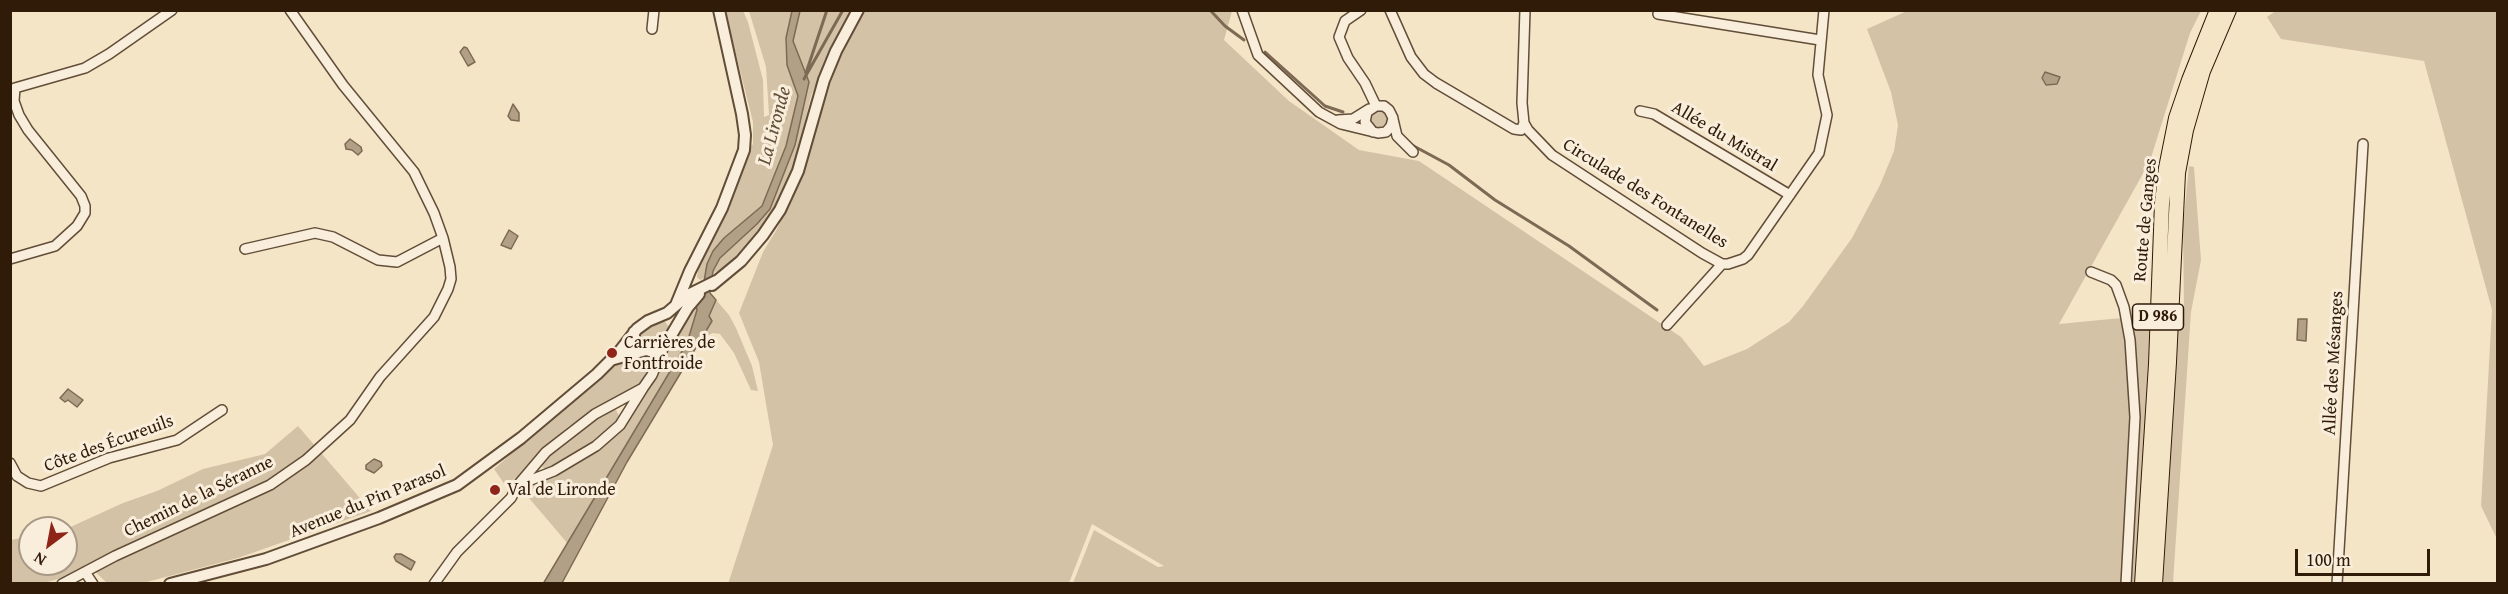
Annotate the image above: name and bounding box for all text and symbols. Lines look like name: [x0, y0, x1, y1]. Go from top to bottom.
water label: La Lironde: [753, 84, 797, 168]
street label: Allée du Mistral: [1667, 97, 1781, 177]
street label: Circulade des Fontanelles: [1558, 134, 1732, 254]
street label: Route de Ganges: [2130, 157, 2162, 283]
street label: Allée des Mésanges: [2319, 290, 2349, 436]
road number: D 986: [2132, 304, 2184, 330]
place label: Carrières de Fontfroide: [624, 332, 715, 374]
marker: Carrières de Fontfroide: [605, 346, 619, 360]
street label: Côte des Écureuils: [41, 411, 177, 477]
street label: Chemin de la Séranne: [121, 451, 277, 543]
street label: Avenue du Pin Parasol: [287, 461, 449, 543]
place label: Val de Lironde: [507, 479, 616, 501]
marker: Val de Lironde: [488, 483, 502, 497]
north arrow: [18, 516, 78, 576]
scale bar: [2298, 537, 2433, 575]
text: 100 m: [2306, 546, 2351, 573]
text: N: [29, 547, 50, 573]

